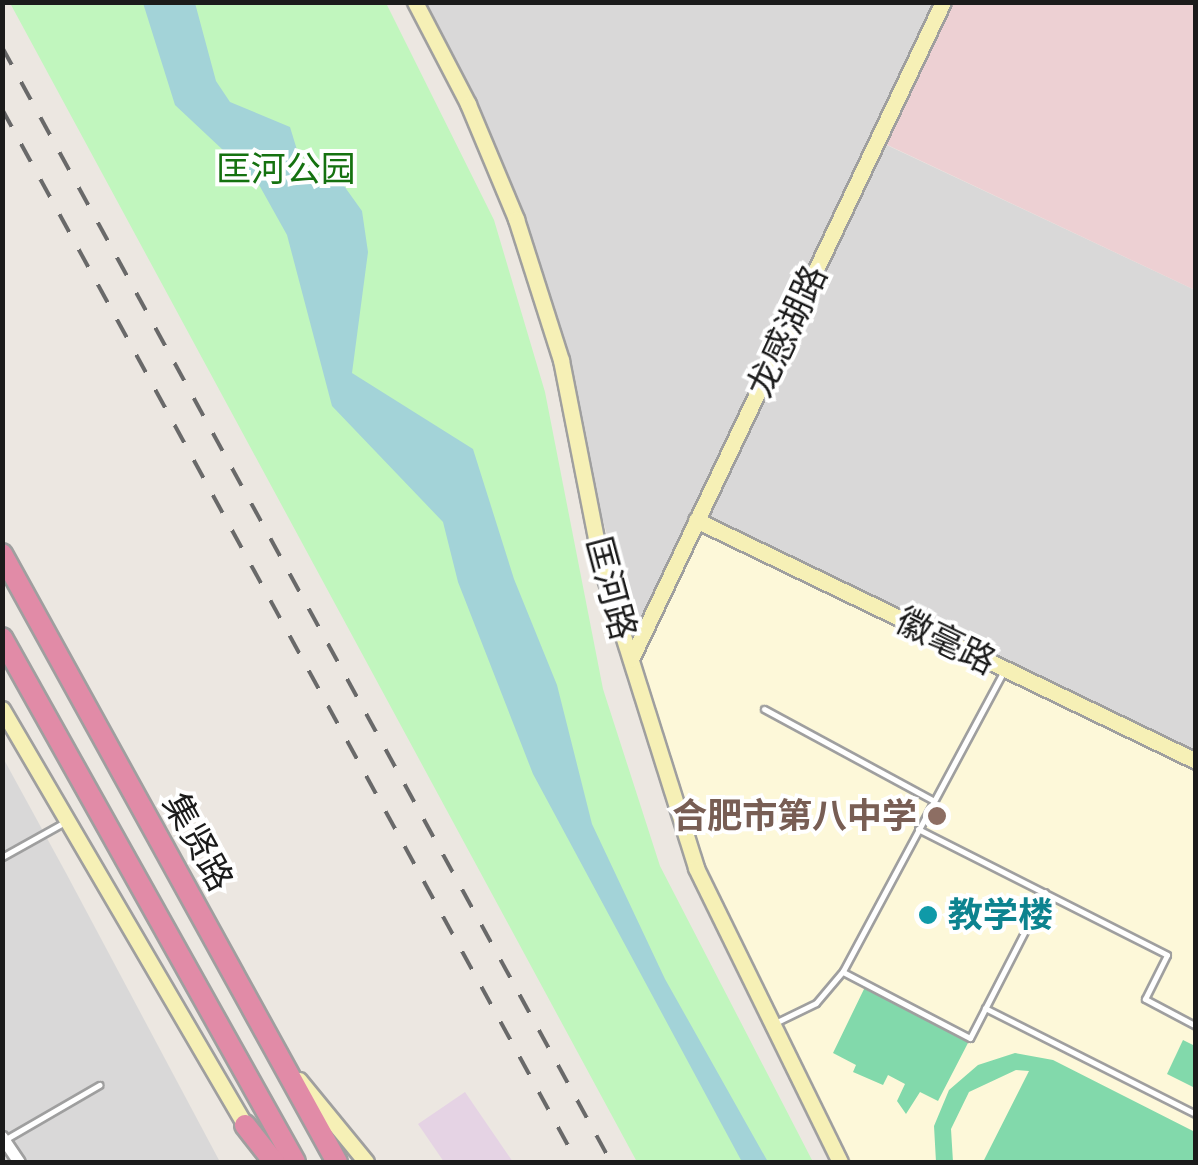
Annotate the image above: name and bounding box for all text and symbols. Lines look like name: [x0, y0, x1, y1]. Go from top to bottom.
park label: 匡河公园: [216, 148, 356, 190]
street label: 龙感湖路: [738, 259, 836, 403]
street label: 匡河路: [577, 532, 645, 644]
street label: 徽毫路: [890, 599, 1002, 683]
street label: 集贤路: [154, 786, 242, 898]
place label: 合肥市第八中学: [672, 795, 917, 837]
marker: 合肥市第八中学: [926, 805, 948, 827]
place label: 教学楼: [948, 894, 1053, 936]
marker: 教学楼: [917, 904, 939, 926]

